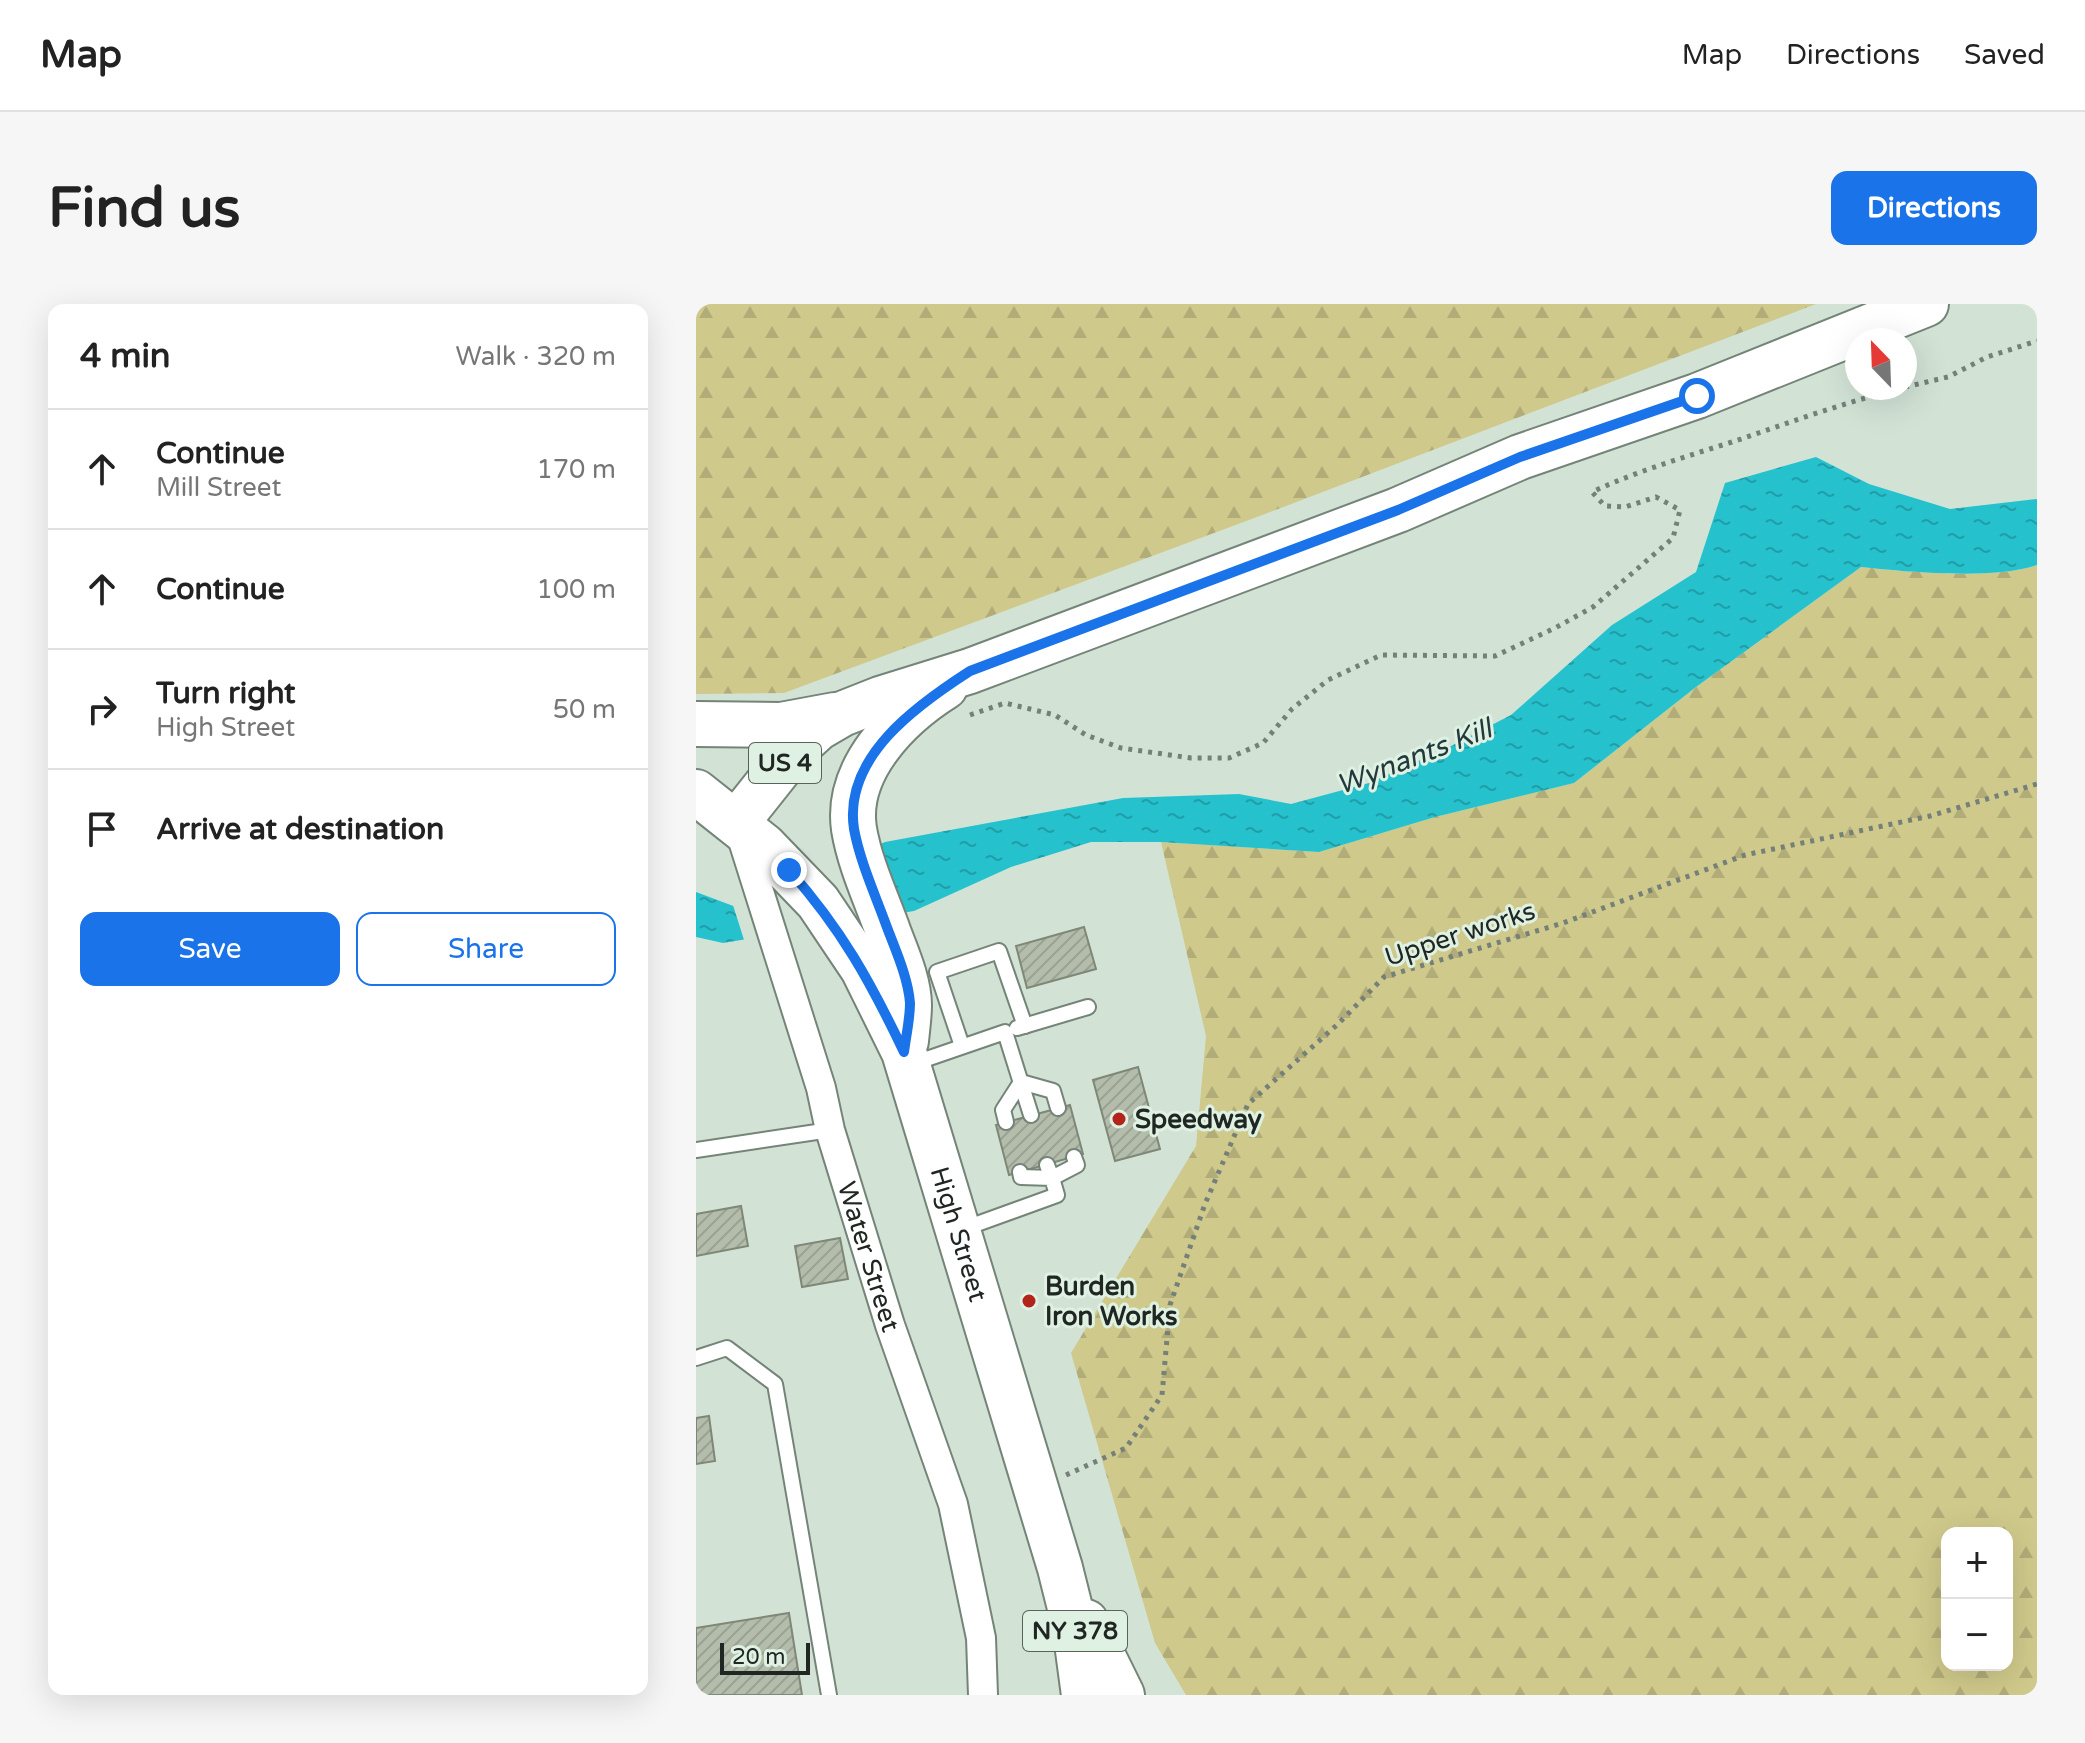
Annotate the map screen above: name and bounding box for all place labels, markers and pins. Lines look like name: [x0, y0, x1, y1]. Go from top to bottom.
place label: Speedway: [1135, 1104, 1262, 1135]
marker: Speedway: [1110, 1110, 1128, 1128]
place label: Burden Iron Works: [1045, 1271, 1178, 1332]
marker: Burden Iron Works: [1020, 1292, 1038, 1310]

